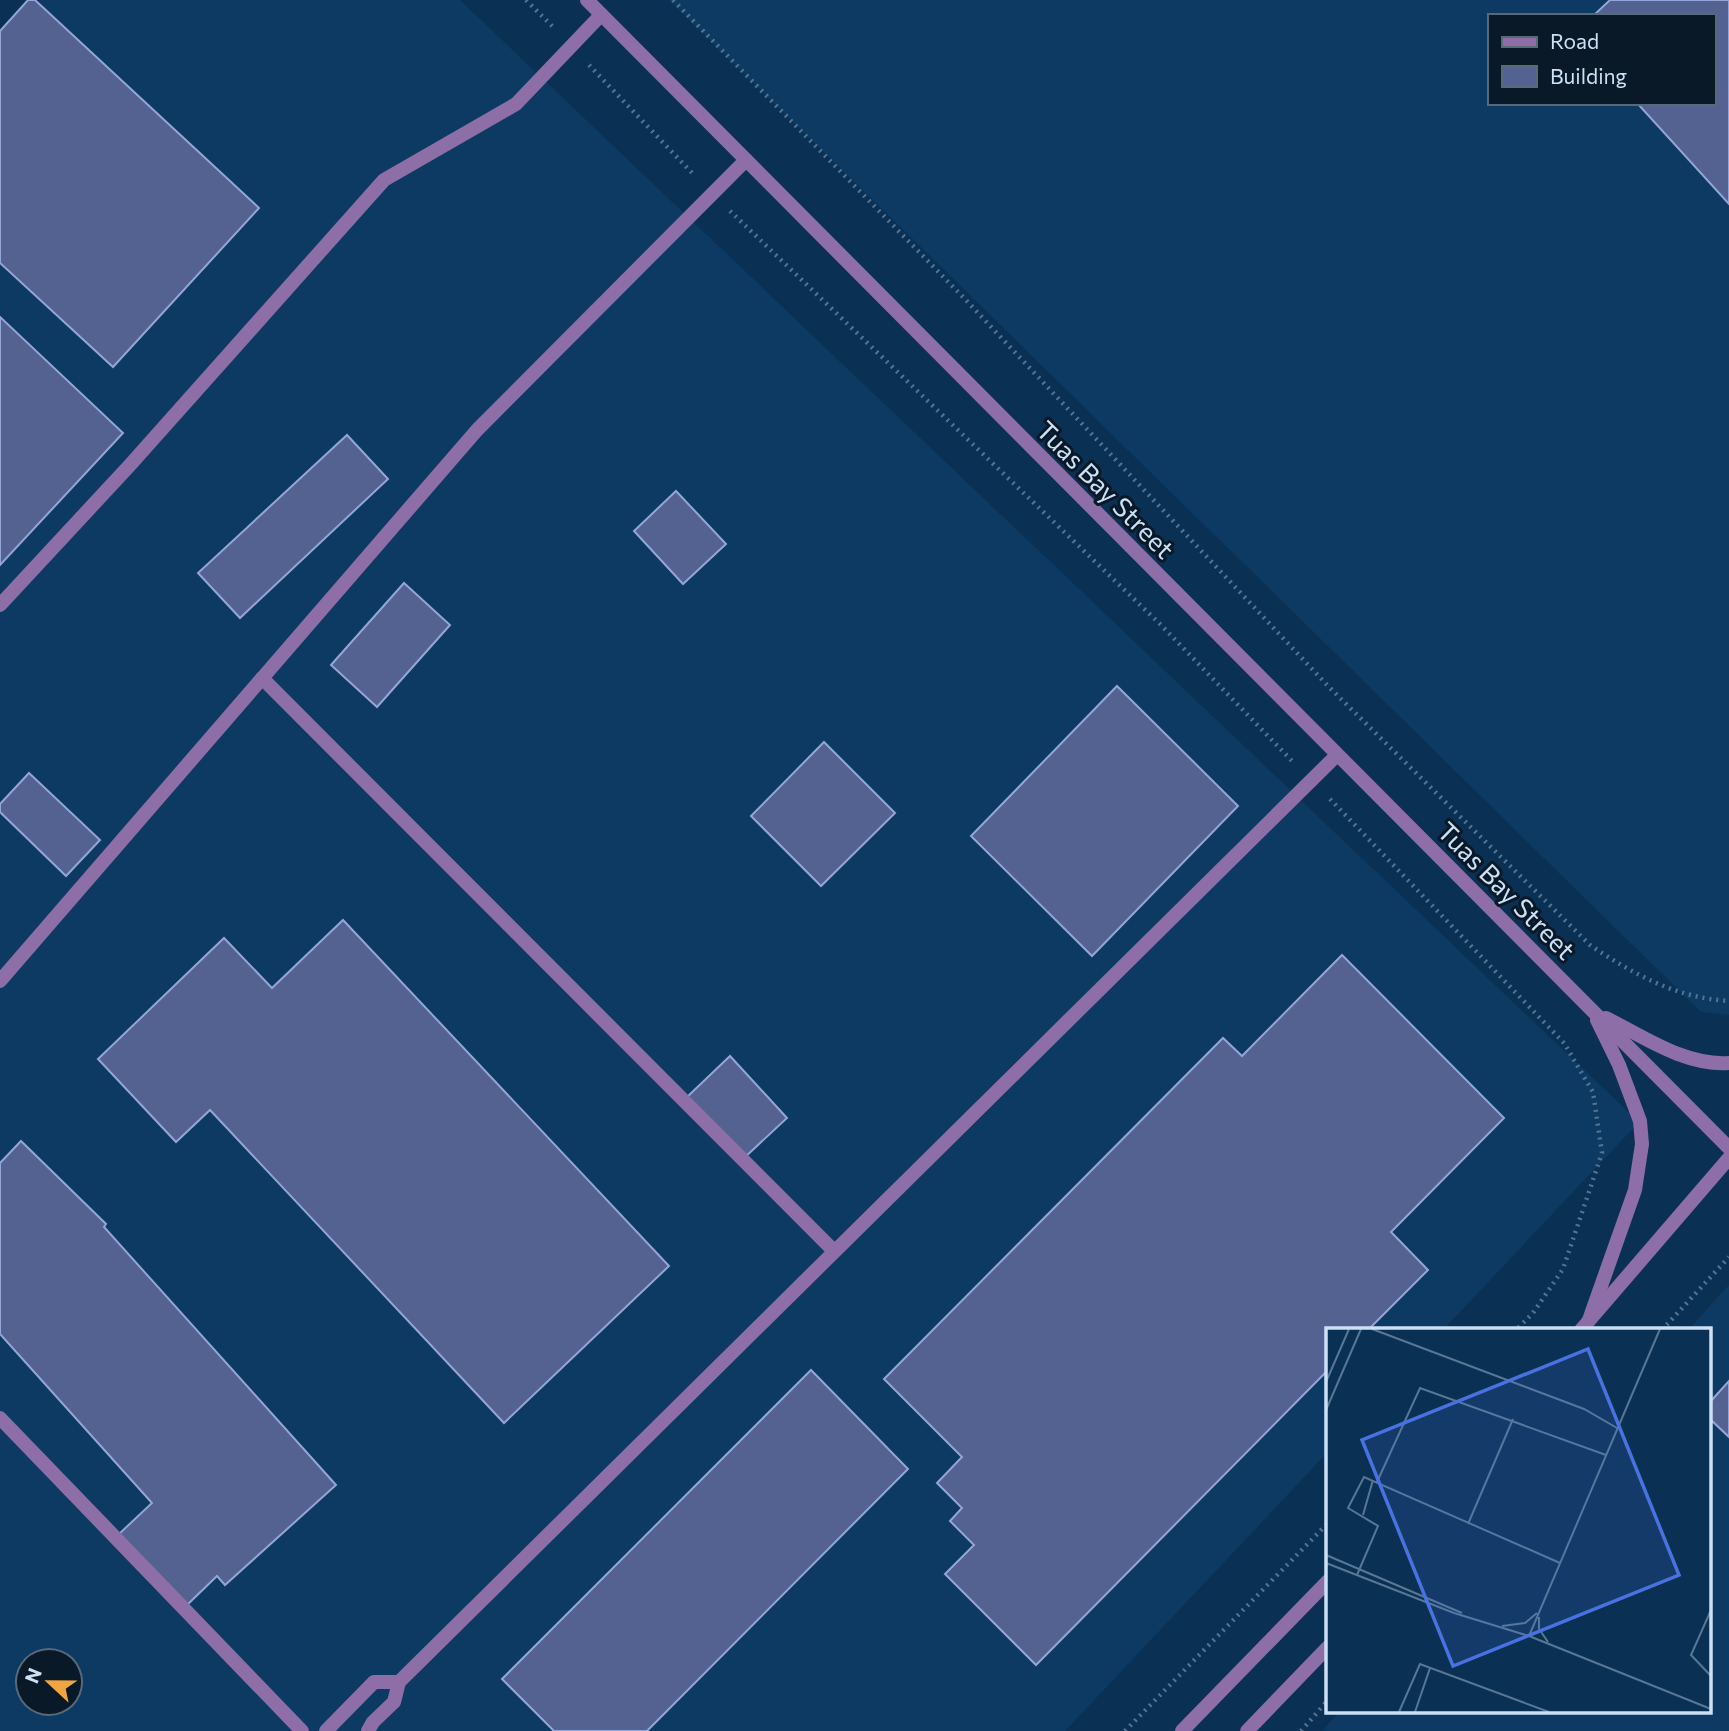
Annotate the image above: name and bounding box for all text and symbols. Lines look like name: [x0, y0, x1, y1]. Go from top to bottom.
legend: [1488, 14, 1715, 105]
text: Road: [1550, 28, 1599, 53]
text: Building: [1550, 63, 1627, 88]
street label: Tuas Bay Street: [1031, 414, 1181, 564]
street label: Tuas Bay Street: [1432, 815, 1582, 965]
inset map: [1326, 1328, 1712, 1714]
north arrow: [14, 1647, 84, 1717]
text: N: [19, 1665, 46, 1686]

